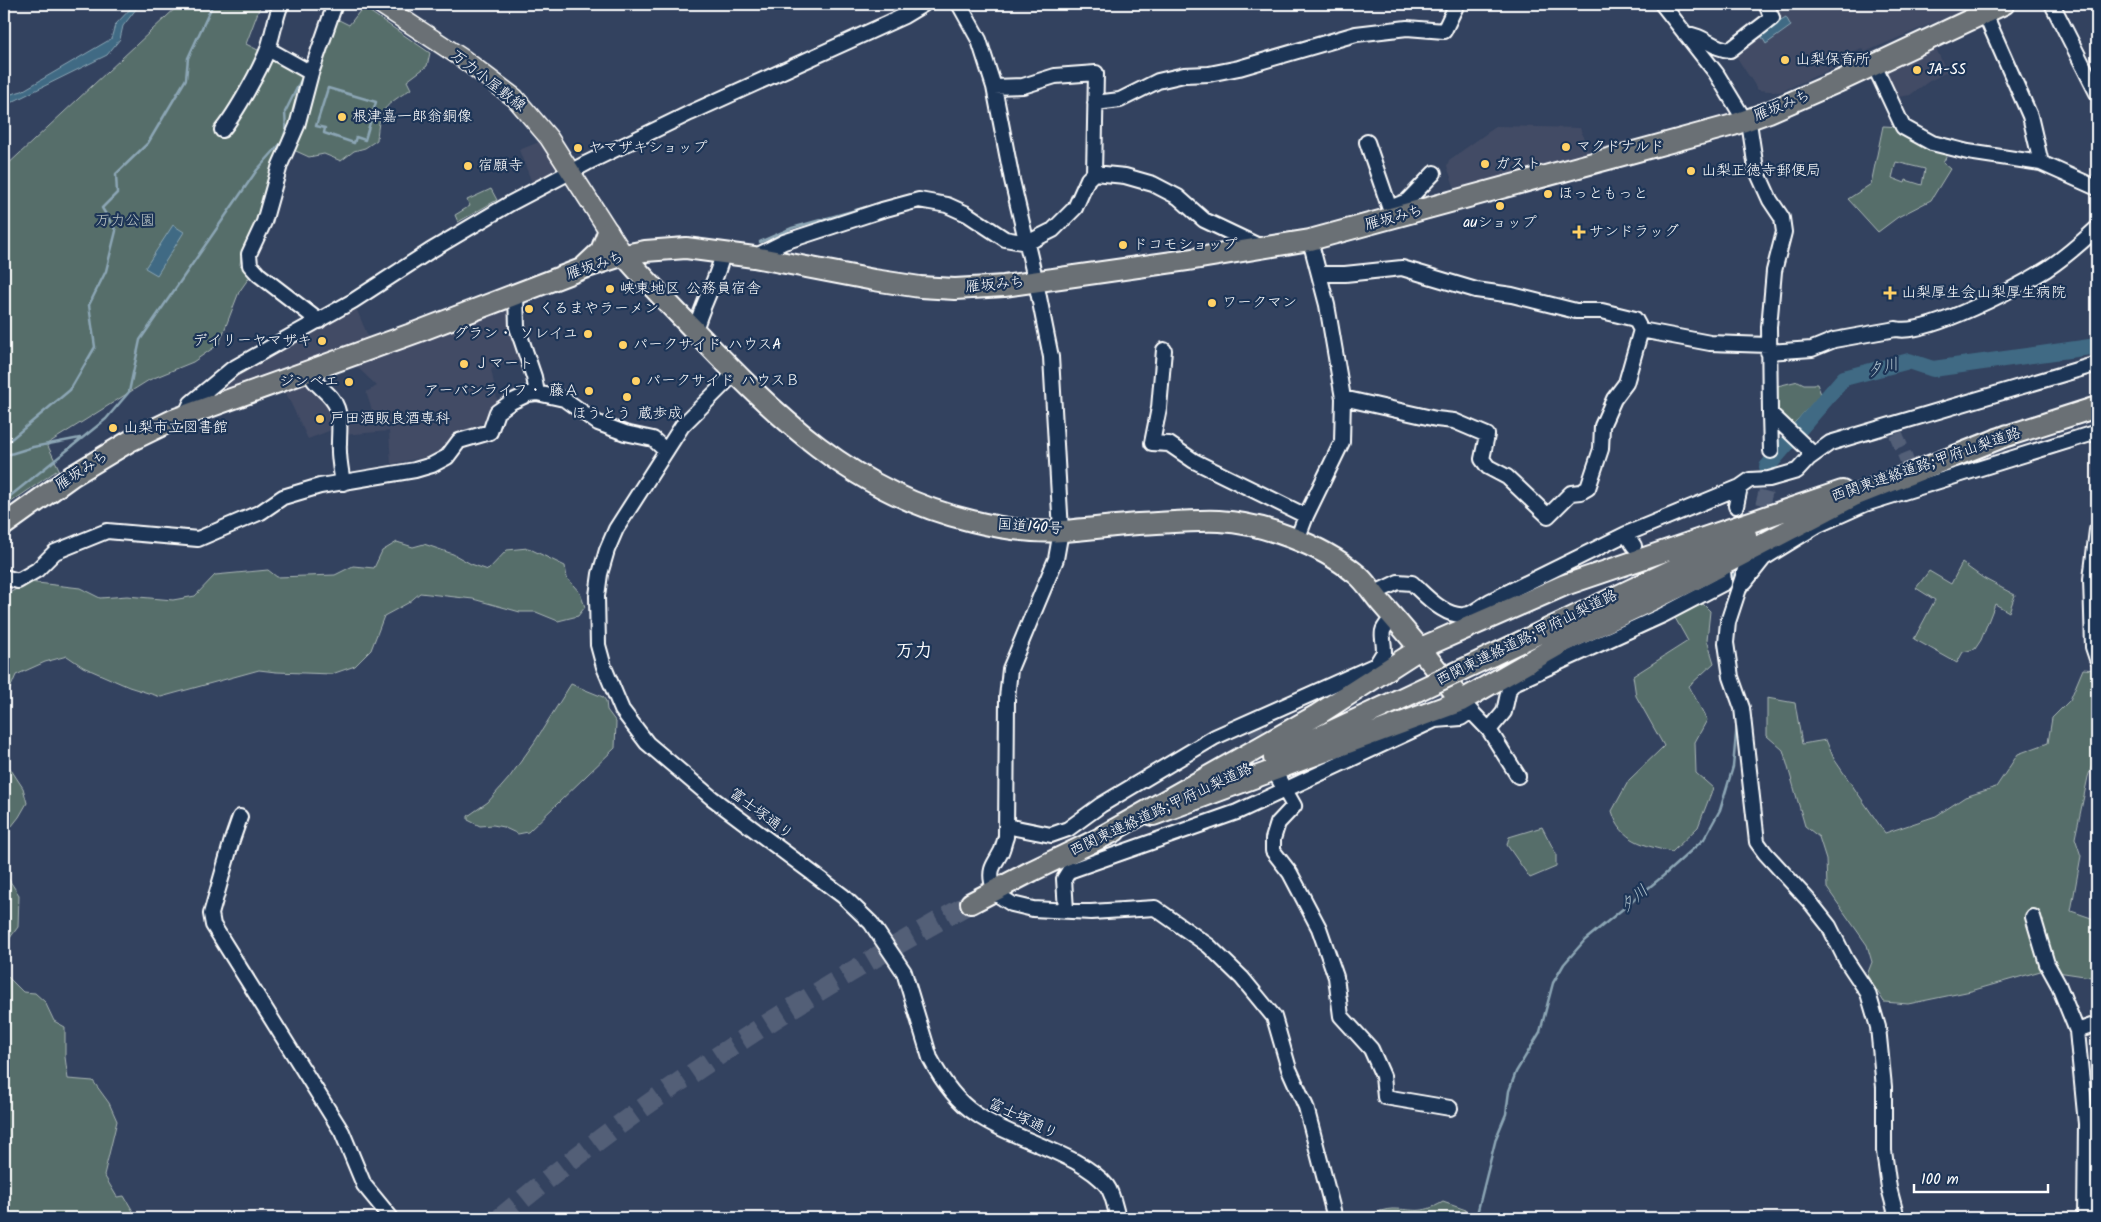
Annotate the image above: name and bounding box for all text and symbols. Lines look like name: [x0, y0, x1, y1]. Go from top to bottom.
street label: 万力小屋敷線: [445, 44, 531, 118]
place label: 山梨保育所: [1795, 48, 1870, 72]
marker: 山梨保育所: [1779, 54, 1791, 66]
place label: JA-SS: [1927, 58, 1966, 82]
marker: JA-SS: [1911, 64, 1923, 76]
street label: 雁坂みち: [1750, 84, 1814, 128]
place label: 根津嘉一郎翁銅像: [352, 105, 472, 129]
marker: 根津嘉一郎翁銅像: [336, 111, 348, 123]
place label: マクドナルド: [1576, 135, 1665, 159]
place label: ヤマザキショップ: [588, 136, 707, 160]
marker: マクドナルド: [1560, 141, 1572, 153]
marker: ヤマザキショップ: [572, 142, 584, 154]
place label: ガスト: [1495, 152, 1542, 176]
place label: 宿願寺: [478, 154, 523, 178]
marker: ガスト: [1479, 158, 1491, 170]
place label: 山梨正徳寺郵便局: [1701, 159, 1821, 183]
marker: 宿願寺: [462, 160, 474, 172]
marker: 山梨正徳寺郵便局: [1685, 165, 1697, 177]
place label: ほっともっと: [1558, 182, 1648, 206]
marker: ほっともっと: [1542, 188, 1554, 200]
street label: 雁坂みち: [1362, 199, 1426, 237]
marker: auショップ: [1494, 200, 1506, 212]
park label: 万力公園: [95, 209, 155, 233]
place label: auショップ: [1463, 211, 1537, 235]
place label: サンドラッグ: [1589, 220, 1679, 244]
marker: サンドラッグ: [1573, 226, 1585, 238]
place label: ドコモショップ: [1133, 233, 1237, 257]
marker: ドコモショップ: [1117, 239, 1129, 251]
street label: 雁坂みち: [563, 245, 627, 287]
street label: 雁坂みち: [964, 270, 1026, 300]
place label: 峡東地区 公務員宿舎: [620, 277, 761, 301]
place label: 山梨厚生会山梨厚生病院: [1901, 281, 2066, 305]
marker: 峡東地区 公務員宿舎: [604, 283, 616, 295]
marker: 山梨厚生会山梨厚生病院: [1883, 286, 1897, 300]
place label: ワークマン: [1222, 291, 1297, 315]
place label: くるまやラーメン: [539, 297, 659, 321]
marker: ワークマン: [1206, 297, 1218, 309]
marker: くるまやラーメン: [523, 303, 535, 315]
place label: グラン・ ソレイユ: [453, 322, 578, 346]
marker: グラン・ ソレイユ: [582, 328, 594, 340]
place label: デイリーヤマザキ: [193, 329, 312, 353]
place label: パークサイド ハウスA: [633, 333, 781, 357]
marker: デイリーヤマザキ: [316, 335, 328, 347]
marker: パークサイド ハウスA: [617, 339, 629, 351]
place label: Ｊマート: [474, 352, 534, 376]
water label: 夕川: [1864, 352, 1902, 384]
marker: Ｊマート: [458, 358, 470, 370]
place label: パークサイド ハウスＢ: [646, 369, 800, 393]
place label: ジンベエ: [279, 370, 339, 394]
marker: パークサイド ハウスＢ: [630, 375, 642, 387]
marker: ジンベエ: [343, 376, 355, 388]
place label: アーバンライフ・ 藤Ａ: [424, 379, 579, 403]
marker: アーバンライフ・ 藤Ａ: [583, 385, 595, 397]
marker: ほうとう 蔵歩成: [621, 391, 633, 403]
place label: ほうとう 蔵歩成: [571, 402, 683, 426]
place label: 戸田酒販良酒専科: [330, 407, 450, 431]
marker: 戸田酒販良酒専科: [314, 413, 326, 425]
place label: 山梨市立図書館: [123, 416, 228, 440]
street label: 西関東連絡道路;甲府山梨道路: [1828, 421, 2024, 509]
marker: 山梨市立図書館: [107, 422, 119, 434]
street label: 雁坂みち: [51, 445, 113, 497]
street label: 国道140号: [997, 513, 1063, 541]
street label: 西関東連絡道路;甲府山梨道路: [1432, 583, 1622, 693]
district label: 万力: [896, 637, 932, 666]
street label: 西関東連絡道路;甲府山梨道路: [1065, 757, 1257, 863]
street label: 富士塚通り: [724, 782, 798, 846]
water label: 夕川: [1614, 879, 1654, 919]
street label: 富士塚通り: [984, 1092, 1062, 1146]
scale bar: [1914, 1162, 2047, 1194]
text: 100 m: [1921, 1168, 1959, 1192]

